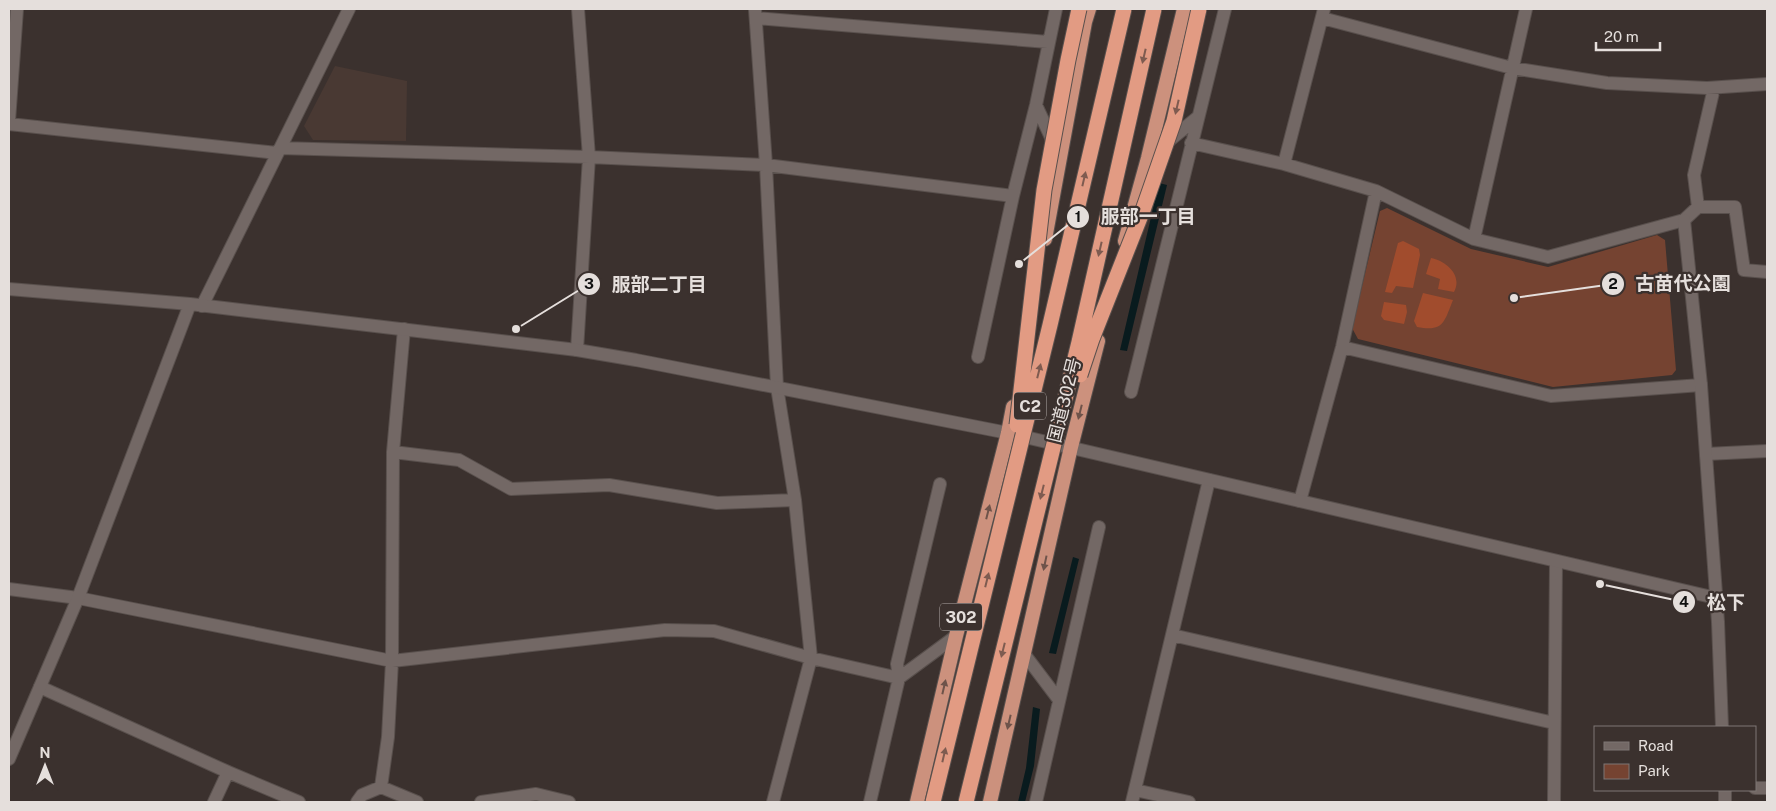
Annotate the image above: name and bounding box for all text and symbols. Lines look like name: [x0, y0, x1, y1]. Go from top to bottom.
scale bar: [1596, 20, 1660, 52]
text: 20 m: [1604, 28, 1639, 45]
one-way arrow: [1140, 49, 1148, 64]
one-way arrow: [1173, 100, 1181, 115]
one-way arrow: [1080, 172, 1088, 187]
callout: 服部一丁目: [1065, 200, 1205, 234]
text: 服部一丁目: [1100, 205, 1196, 227]
text: 1: [1075, 208, 1081, 225]
one-way arrow: [1096, 241, 1104, 256]
callout: 服部二丁目: [576, 267, 716, 301]
callout: 古苗代公園: [1601, 267, 1741, 301]
text: 古苗代公園: [1635, 272, 1731, 294]
text: 服部二丁目: [611, 273, 707, 295]
text: 3: [584, 275, 594, 292]
text: 2: [1608, 275, 1618, 292]
street label: 国道302号: [1043, 355, 1085, 445]
one-way arrow: [1035, 364, 1043, 379]
road number: C2: [1014, 392, 1046, 420]
one-way arrow: [1076, 404, 1084, 419]
one-way arrow: [1038, 485, 1046, 500]
one-way arrow: [984, 505, 992, 520]
one-way arrow: [1041, 556, 1049, 571]
one-way arrow: [983, 572, 991, 587]
callout: 松下: [1672, 585, 1755, 619]
text: 松下: [1707, 591, 1745, 613]
text: 4: [1679, 593, 1689, 610]
road number: 302: [940, 604, 982, 630]
one-way arrow: [999, 642, 1007, 657]
one-way arrow: [940, 679, 948, 694]
one-way arrow: [1005, 714, 1013, 729]
legend: [1594, 726, 1756, 791]
text: Road: [1638, 737, 1674, 754]
north arrow: [20, 741, 70, 791]
text: N: [40, 745, 50, 761]
one-way arrow: [940, 747, 948, 762]
text: Park: [1638, 762, 1670, 779]

